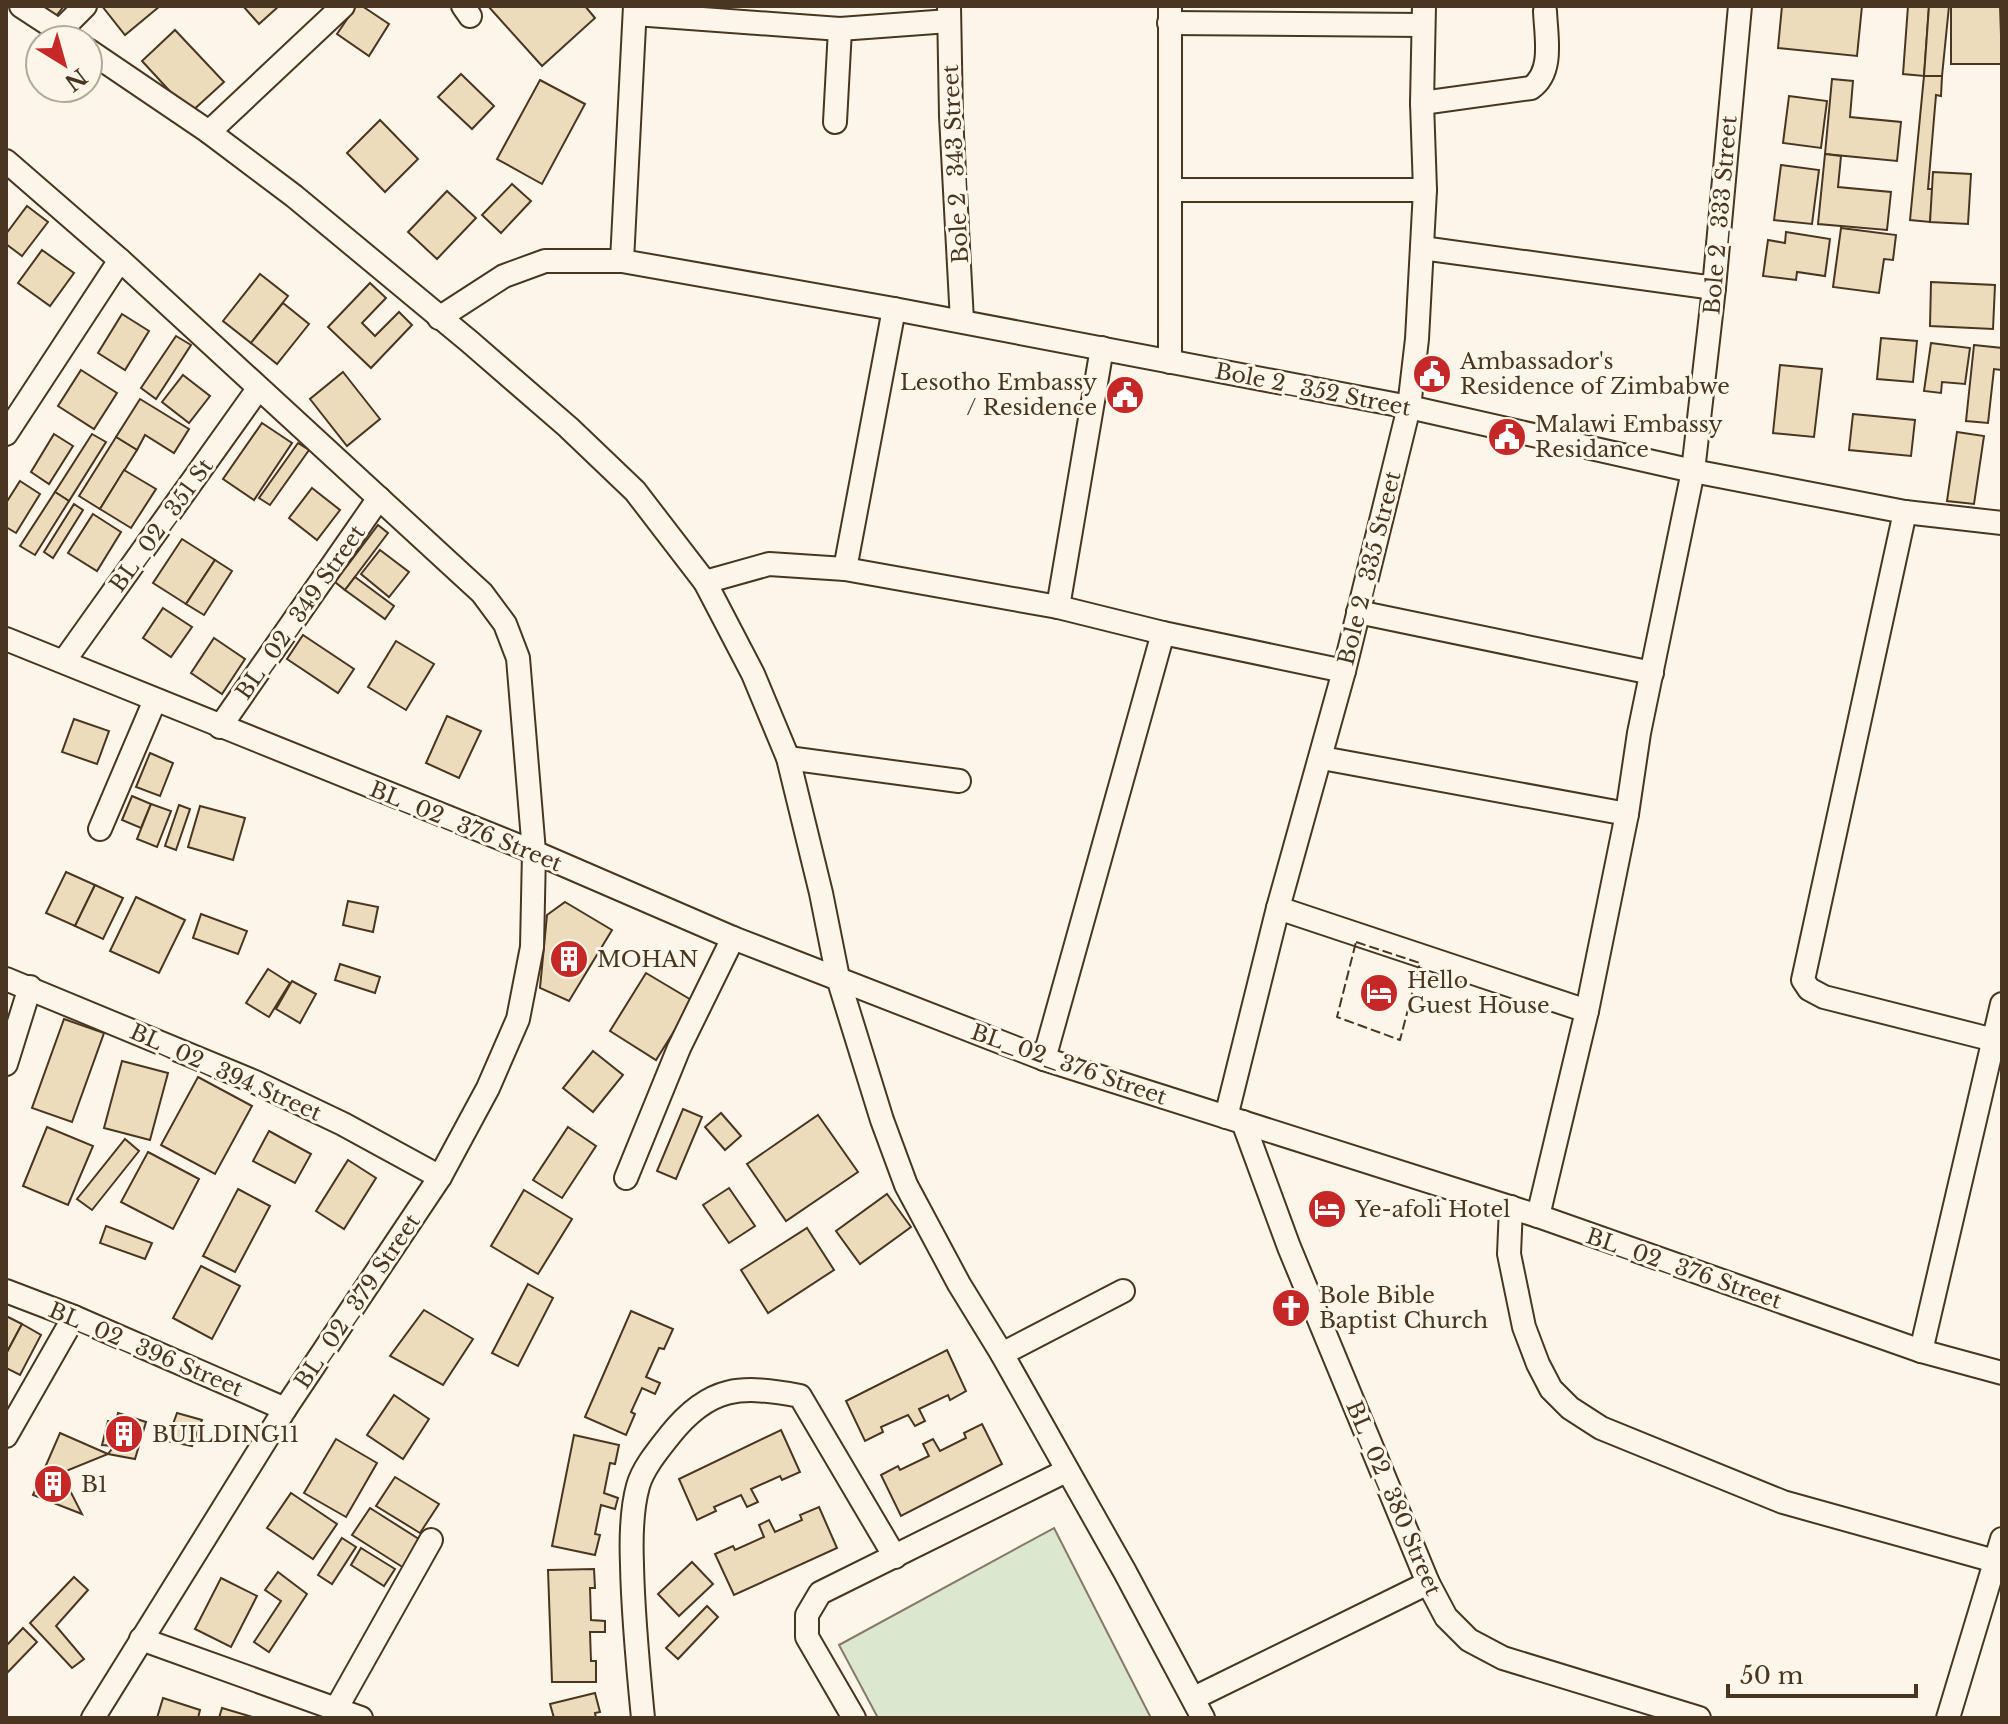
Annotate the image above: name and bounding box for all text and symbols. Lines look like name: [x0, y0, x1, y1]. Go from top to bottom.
north arrow: [24, 24, 104, 104]
text: N: [59, 63, 92, 97]
street label: Bole 2_343 Street: [937, 63, 974, 264]
street label: Bole 2_333 Street: [1698, 114, 1743, 316]
place label: Ambassador's Residence of Zimbabwe: [1459, 348, 1730, 400]
public building icon: Ambassador's Residence of Zimbabwe: [1411, 353, 1453, 395]
street label: Bole 2_352 Street: [1213, 357, 1414, 422]
place label: Lesotho Embassy / Residence: [900, 369, 1097, 421]
public building icon: Lesotho Embassy / Residence: [1104, 374, 1146, 416]
place label: Malawi Embassy Residance: [1535, 411, 1723, 463]
public building icon: Malawi Embassy Residance: [1486, 416, 1528, 458]
street label: BL_02_351 St: [104, 453, 219, 597]
street label: Bole 2_335 Street: [1332, 468, 1407, 668]
street label: BL_02_349 Street: [230, 519, 371, 705]
street label: BL_02_376 Street: [366, 776, 567, 878]
building icon: MOHAN: [548, 938, 590, 980]
place label: MOHAN: [597, 946, 699, 973]
place label: Hello Guest House: [1407, 967, 1550, 1019]
hotel icon: Hello Guest House: [1358, 972, 1400, 1014]
street label: BL_02_394 Street: [126, 1018, 326, 1127]
street label: BL_02_376 Street: [968, 1018, 1171, 1111]
hotel icon: Ye-afoli Hotel: [1306, 1188, 1348, 1230]
place label: Ye-afoli Hotel: [1354, 1196, 1510, 1223]
street label: BL_02_379 Street: [289, 1208, 426, 1394]
street label: BL_02_376 Street: [1583, 1222, 1786, 1315]
place label: Bole Bible Baptist Church: [1319, 1282, 1488, 1334]
church icon: Bole Bible Baptist Church: [1270, 1287, 1312, 1329]
street label: BL_02_396 Street: [45, 1296, 247, 1403]
street label: BL_02_380 Street: [1340, 1397, 1447, 1600]
building icon: BUILDING11: [103, 1413, 145, 1455]
place label: BUILDING11: [152, 1421, 299, 1448]
building icon: B1: [32, 1463, 74, 1505]
place label: B1: [81, 1471, 108, 1498]
scale bar: [1728, 1648, 1916, 1698]
text: 50 m: [1740, 1661, 1804, 1690]

